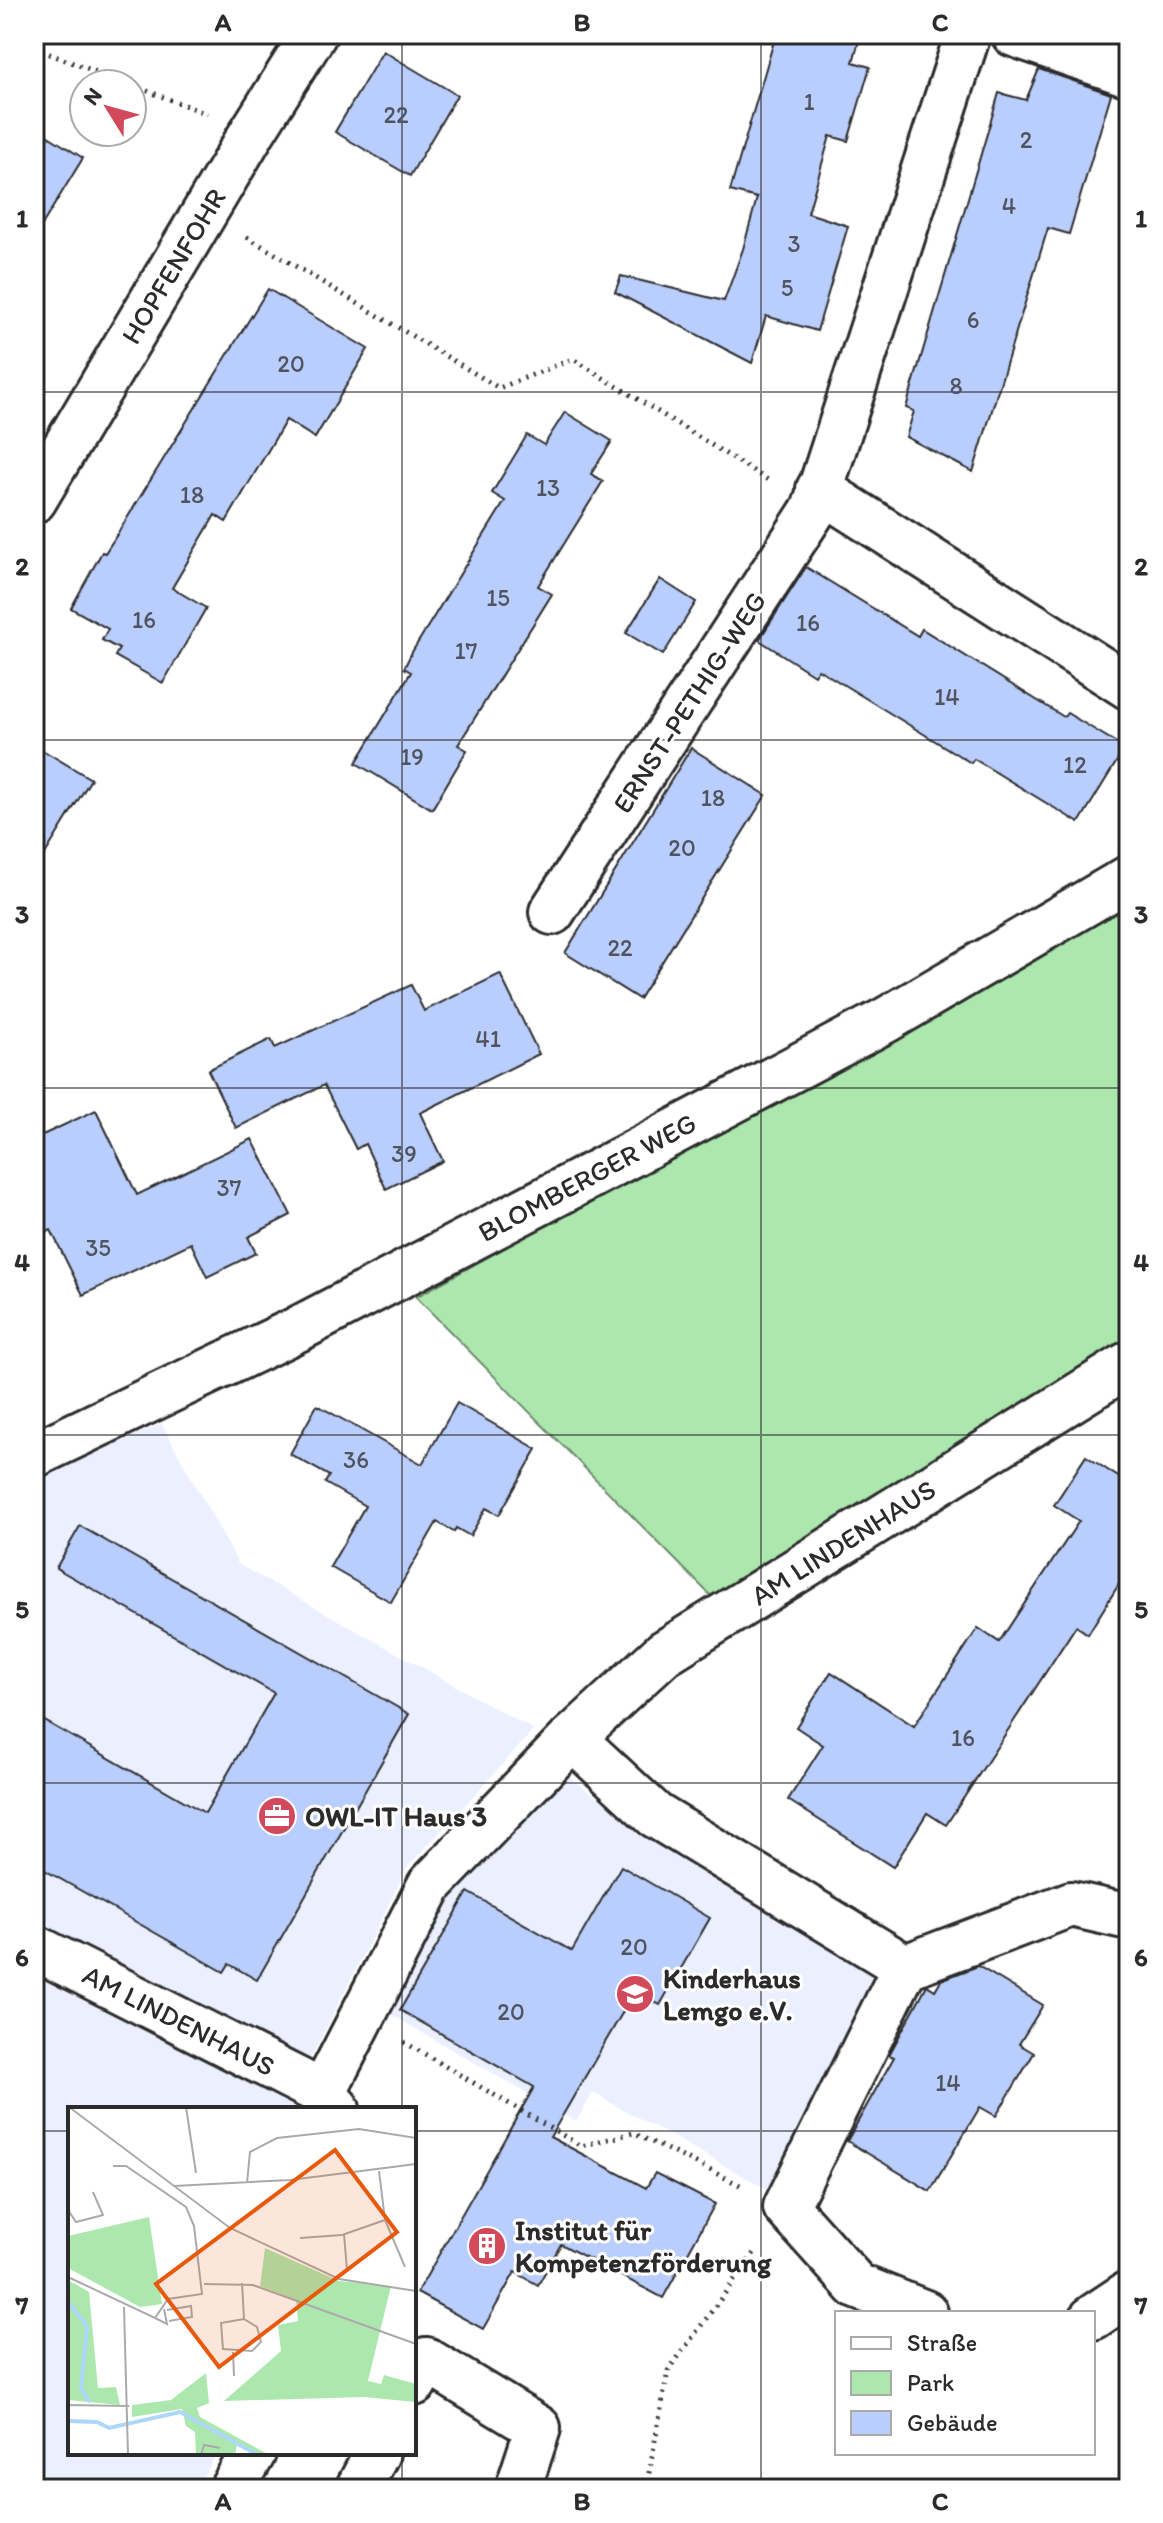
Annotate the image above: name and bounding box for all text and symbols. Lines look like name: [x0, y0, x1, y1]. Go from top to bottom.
text: A: [214, 6, 232, 38]
text: B: [574, 6, 591, 38]
text: C: [932, 6, 949, 38]
north arrow: [68, 68, 148, 148]
text: N: [77, 82, 108, 110]
house number: 1: [803, 87, 815, 116]
house number: 22: [383, 100, 409, 129]
house number: 2: [1020, 125, 1033, 154]
street label: HOPFENFOHR: [113, 182, 233, 350]
house number: 4: [1002, 191, 1016, 220]
text: 1: [16, 202, 28, 234]
text: 1: [1135, 202, 1147, 234]
house number: 3: [787, 229, 801, 258]
house number: 5: [781, 273, 793, 302]
house number: 6: [967, 305, 979, 334]
house number: 20: [277, 349, 305, 378]
house number: 8: [949, 371, 963, 400]
house number: 13: [536, 473, 560, 502]
house number: 18: [180, 480, 204, 509]
text: 2: [15, 550, 29, 582]
text: 2: [1134, 550, 1148, 582]
house number: 15: [486, 583, 510, 612]
street label: ERNST-PETHIG-WEG: [605, 585, 773, 819]
house number: 16: [132, 605, 156, 634]
house number: 16: [796, 608, 820, 637]
house number: 17: [454, 636, 478, 665]
house number: 14: [934, 682, 960, 711]
house number: 19: [400, 742, 424, 771]
house number: 12: [1063, 750, 1087, 779]
house number: 18: [701, 783, 725, 812]
house number: 20: [668, 833, 696, 862]
text: 3: [15, 898, 29, 930]
text: 3: [1134, 898, 1148, 930]
house number: 22: [607, 933, 633, 962]
house number: 41: [475, 1024, 501, 1053]
street label: BLOMBERGER WEG: [472, 1105, 702, 1249]
house number: 39: [391, 1139, 417, 1168]
house number: 37: [217, 1173, 242, 1202]
house number: 35: [85, 1233, 111, 1262]
text: 4: [14, 1246, 30, 1278]
text: 4: [1133, 1246, 1149, 1278]
house number: 36: [343, 1445, 369, 1474]
street label: AM LINDENHAUS: [744, 1472, 942, 1612]
text: 5: [15, 1593, 29, 1625]
text: 5: [1134, 1593, 1148, 1625]
house number: 16: [951, 1723, 975, 1752]
office icon: OWL-IT Haus 3: [256, 1795, 298, 1837]
place label: OWL-IT Haus 3: [305, 1799, 487, 1833]
house number: 20: [620, 1932, 648, 1961]
text: 6: [15, 1941, 29, 1973]
text: 6: [1134, 1941, 1148, 1973]
street label: AM LINDENHAUS: [77, 1957, 281, 2083]
place label: Kinderhaus Lemgo e.V.: [663, 1961, 801, 2027]
school or university icon: Kinderhaus Lemgo e.V.: [614, 1973, 656, 2015]
house number: 20: [497, 1997, 525, 2026]
house number: 14: [935, 2068, 961, 2097]
inset map: [68, 2107, 416, 2455]
place label: Institut für Kompetenzförderung: [515, 2213, 772, 2279]
building icon: Institut für Kompetenzförderung: [466, 2225, 508, 2267]
text: 7: [15, 2289, 29, 2321]
text: 7: [1134, 2289, 1148, 2321]
legend: [835, 2311, 1095, 2455]
text: Straße: [907, 2328, 977, 2357]
text: Park: [907, 2368, 954, 2397]
text: Gebäude: [907, 2408, 998, 2437]
text: A: [214, 2485, 232, 2517]
text: B: [574, 2485, 591, 2517]
text: C: [932, 2485, 949, 2517]

